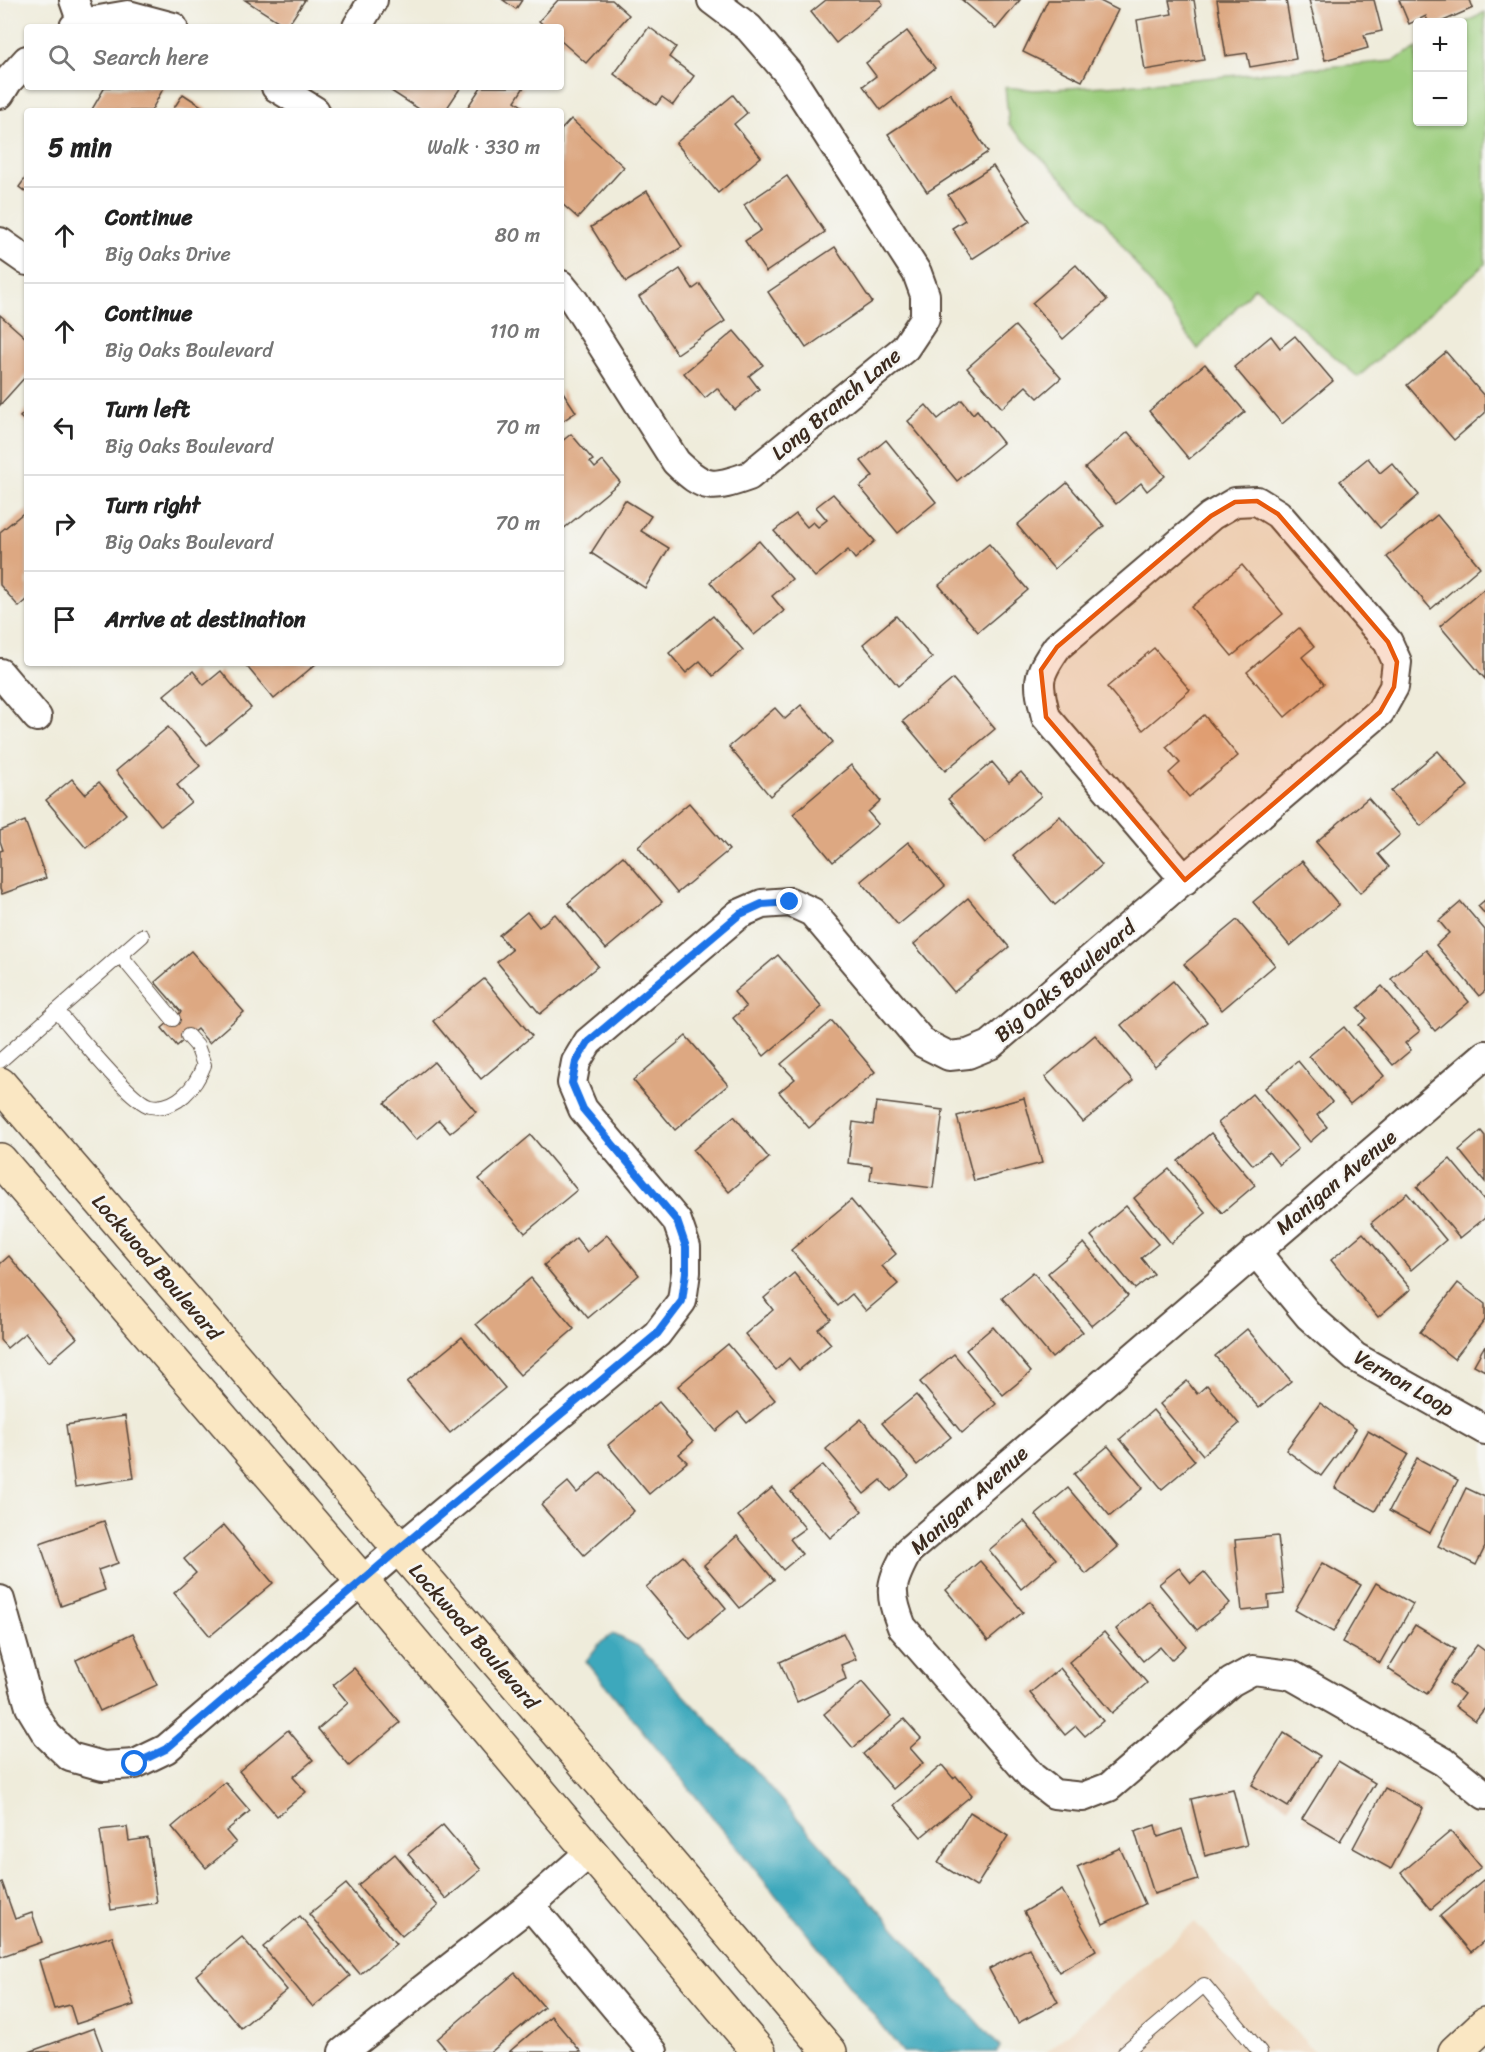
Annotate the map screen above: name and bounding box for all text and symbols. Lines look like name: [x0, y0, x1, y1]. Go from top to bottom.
map controls: [1413, 18, 1467, 126]
button: +: [1413, 18, 1467, 72]
search box: [24, 24, 564, 90]
text: Search here: [93, 38, 209, 77]
icon: search: [45, 41, 78, 74]
button: −: [1413, 72, 1467, 126]
text: 5 min: [48, 124, 112, 170]
text: Walk · 330 m: [427, 130, 540, 165]
text: Continue: [105, 198, 193, 237]
text: 80 m: [495, 218, 540, 253]
icon: ahead: [48, 219, 81, 252]
text: Big Oaks Drive: [105, 237, 231, 272]
text: Continue: [105, 294, 193, 333]
text: 110 m: [490, 314, 540, 349]
icon: ahead: [48, 315, 81, 348]
text: Big Oaks Boulevard: [105, 333, 273, 368]
street label: Long Branch Lane: [762, 338, 910, 470]
text: Turn left: [105, 390, 190, 429]
text: 70 m: [495, 410, 540, 445]
icon: left: [48, 411, 81, 444]
text: Big Oaks Boulevard: [105, 429, 273, 464]
text: Turn right: [105, 486, 200, 525]
text: 70 m: [495, 506, 540, 541]
icon: right: [48, 507, 81, 540]
text: Big Oaks Boulevard: [105, 525, 273, 560]
text: Arrive at destination: [105, 600, 306, 639]
icon: arrive: [48, 603, 81, 636]
route end: [776, 888, 802, 914]
street label: Big Oaks Boulevard: [985, 909, 1146, 1052]
street label: Manigan Avenue: [1266, 1119, 1406, 1245]
street label: Lockwood Boulevard: [82, 1185, 233, 1351]
street label: Vernon Loop: [1346, 1339, 1462, 1427]
street label: Manigan Avenue: [901, 1436, 1037, 1564]
street label: Lockwood Boulevard: [399, 1554, 550, 1720]
route start: [121, 1750, 147, 1776]

